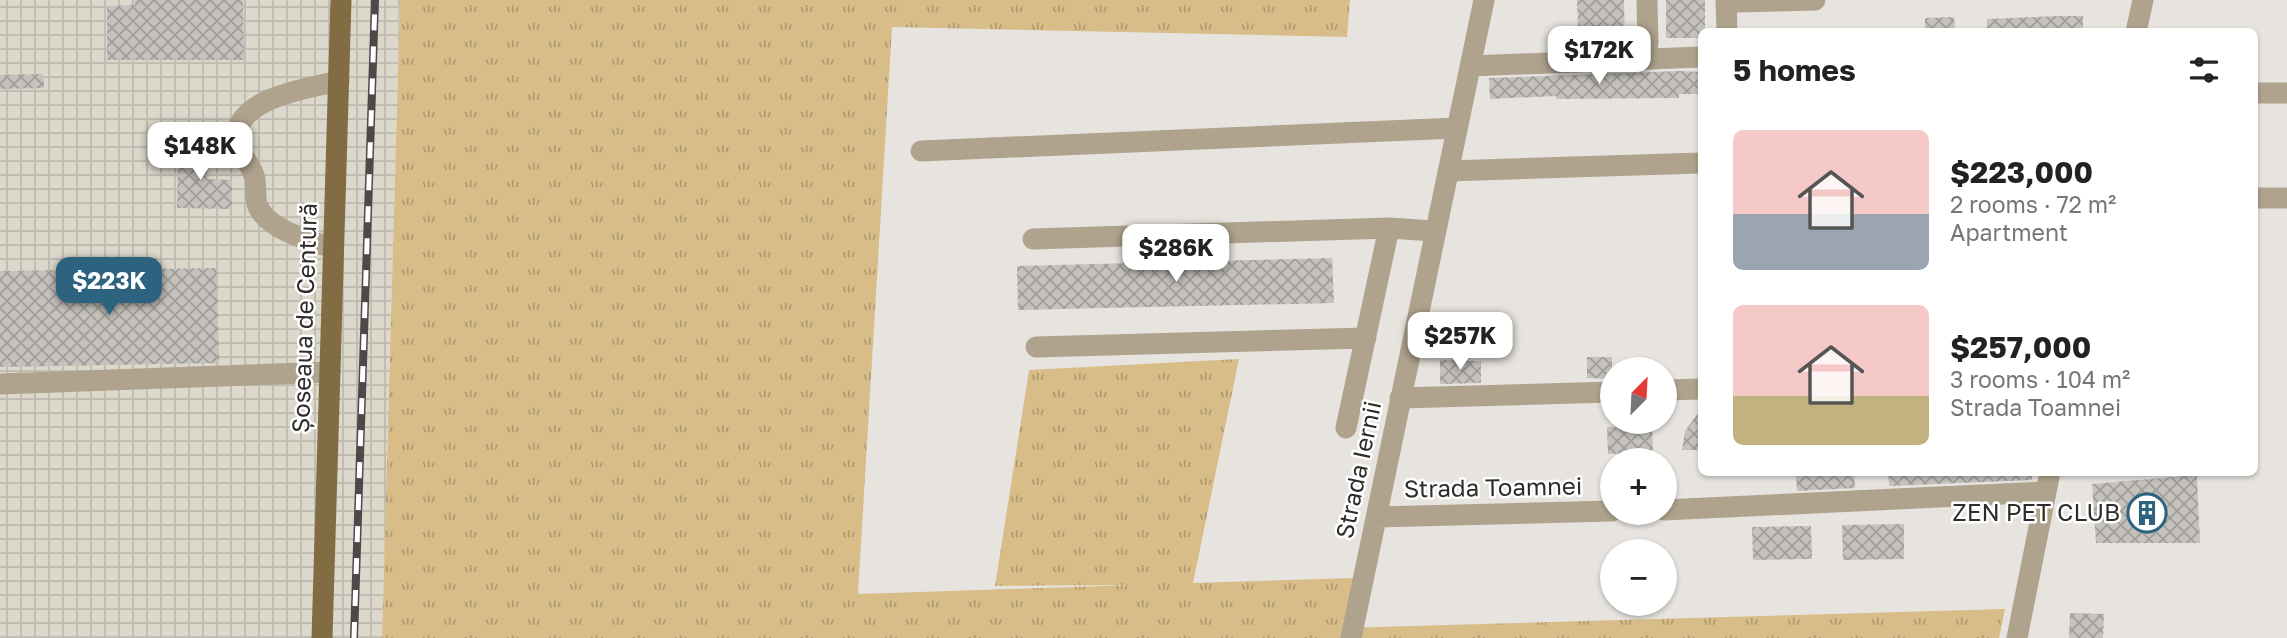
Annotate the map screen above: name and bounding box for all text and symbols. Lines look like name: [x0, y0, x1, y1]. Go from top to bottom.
pin: $172K: [1550, 27, 1648, 86]
text: $172K: [1564, 35, 1634, 63]
icon: filters: [2185, 51, 2223, 89]
text: 5 homes: [1733, 52, 1856, 88]
pin: $148K: [151, 122, 249, 182]
text: $148K: [163, 131, 237, 159]
text: $223,000: [1950, 154, 2093, 190]
icon: home: [1789, 158, 1873, 242]
text: 2 rooms · 72 m²: [1950, 190, 2116, 218]
street label: Șoseaua de Centură: [285, 202, 323, 434]
text: Apartment: [1950, 218, 2068, 246]
pin: $286K: [1127, 224, 1225, 284]
text: $286K: [1138, 233, 1214, 261]
pin: $223K: [60, 258, 158, 317]
text: $223K: [72, 266, 146, 294]
pin: $257K: [1411, 312, 1509, 372]
text: $257K: [1424, 321, 1496, 349]
text: $257,000: [1950, 329, 2091, 365]
icon: home: [1789, 333, 1873, 417]
north arrow: [1600, 357, 1676, 434]
map controls: [1600, 357, 1677, 616]
text: 3 rooms · 104 m²: [1950, 365, 2130, 393]
text: Strada Toamnei: [1950, 393, 2121, 421]
street label: Strada Iernii: [1329, 398, 1386, 541]
button: +: [1600, 448, 1677, 525]
street label: Strada Toamnei: [1403, 470, 1582, 503]
building icon: ZEN PET CLUB: [2126, 492, 2168, 534]
place label: ZEN PET CLUB: [1952, 497, 2120, 526]
button: −: [1600, 539, 1677, 616]

